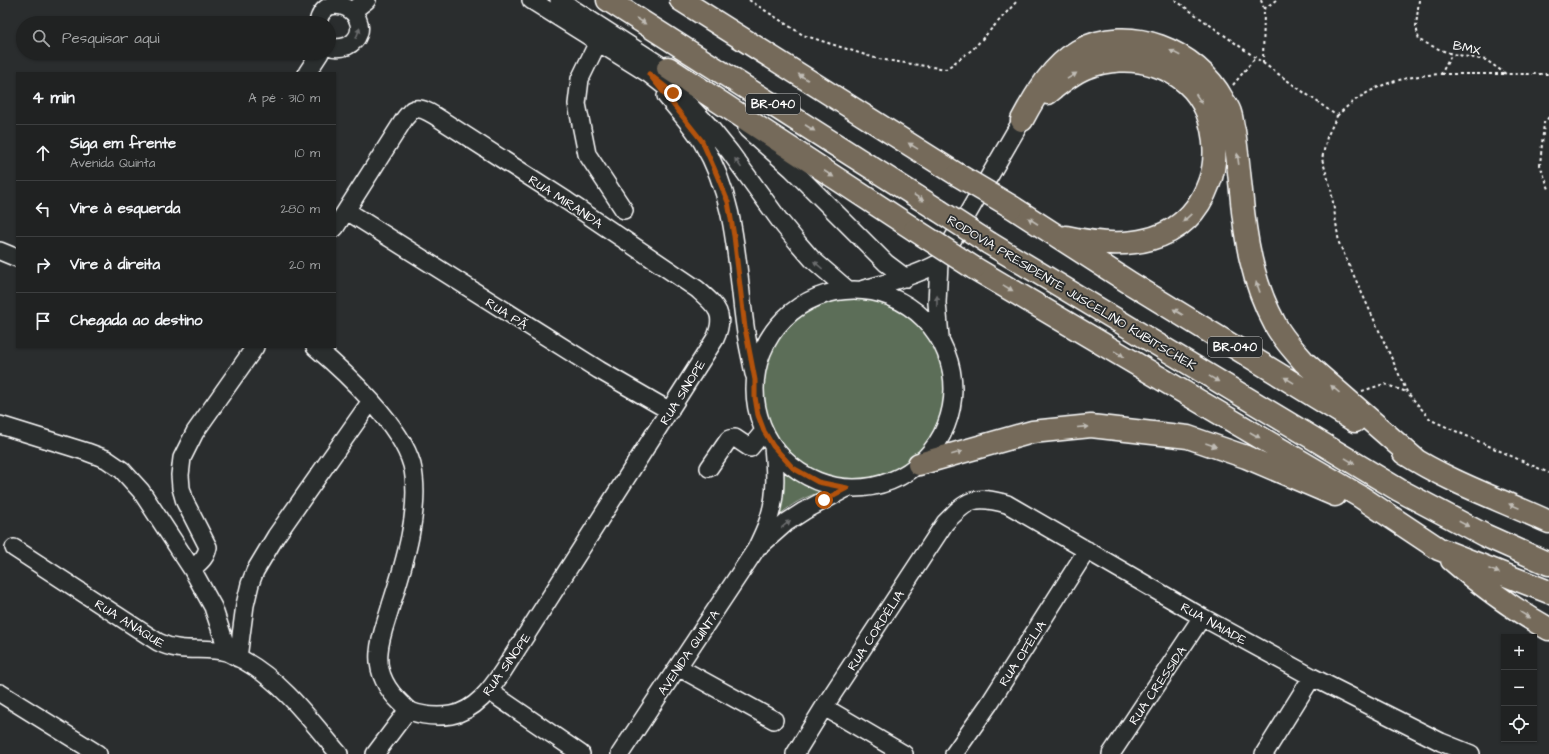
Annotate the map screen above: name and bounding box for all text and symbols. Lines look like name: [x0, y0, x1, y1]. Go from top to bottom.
search box: [16, 16, 336, 60]
one-way arrow: [635, 17, 647, 24]
one-way arrow: [355, 26, 361, 38]
icon: search: [30, 27, 52, 49]
text: Pesquisar aqui: [62, 28, 159, 49]
street label: BMX: [1451, 36, 1482, 60]
one-way arrow: [1169, 50, 1180, 57]
one-way arrow: [1066, 72, 1078, 79]
one-way arrow: [798, 73, 808, 81]
route end: [664, 84, 682, 102]
text: 4 min: [32, 86, 75, 110]
text: A pé · 310 m: [248, 89, 320, 107]
road number: BR-040: [746, 94, 800, 114]
one-way arrow: [1195, 94, 1203, 104]
one-way arrow: [804, 124, 815, 132]
text: Siga em frente: [70, 133, 176, 154]
icon: ahead: [32, 142, 54, 164]
one-way arrow: [907, 143, 919, 150]
text: 10 m: [295, 144, 320, 162]
one-way arrow: [1235, 153, 1241, 165]
text: Avenida Quinta: [70, 154, 155, 172]
one-way arrow: [734, 157, 742, 168]
one-way arrow: [824, 170, 834, 178]
street label: RUA MIRANDA: [525, 171, 607, 233]
one-way arrow: [914, 194, 924, 202]
icon: left: [32, 198, 54, 220]
text: Vire à esquerda: [70, 198, 180, 219]
text: 280 m: [281, 200, 320, 218]
street label: RODOVIA PRESIDENTE JUSCELINO KUBITSCHEK: [944, 211, 1199, 375]
one-way arrow: [1182, 214, 1192, 223]
one-way arrow: [1028, 217, 1038, 225]
icon: right: [32, 254, 54, 276]
text: Vire à direita: [70, 254, 160, 275]
text: 20 m: [289, 256, 320, 274]
one-way arrow: [813, 260, 824, 269]
one-way arrow: [1254, 280, 1260, 292]
one-way arrow: [1003, 284, 1013, 292]
street label: RUA PÃ: [482, 294, 532, 334]
one-way arrow: [934, 294, 940, 307]
one-way arrow: [1172, 309, 1184, 316]
icon: arrive: [32, 310, 54, 332]
text: Chegada ao destino: [70, 310, 203, 331]
road number: BR-040: [1208, 337, 1262, 357]
one-way arrow: [1113, 351, 1125, 358]
street label: RUA SINOPE: [656, 356, 710, 428]
one-way arrow: [1209, 375, 1219, 383]
one-way arrow: [1284, 376, 1294, 384]
one-way arrow: [1330, 384, 1340, 393]
one-way arrow: [1077, 423, 1089, 430]
one-way arrow: [1249, 431, 1261, 438]
one-way arrow: [1206, 442, 1218, 448]
one-way arrow: [950, 450, 963, 456]
one-way arrow: [1345, 457, 1355, 465]
route start: [815, 491, 833, 509]
one-way arrow: [1508, 503, 1519, 509]
one-way arrow: [780, 520, 791, 528]
one-way arrow: [1458, 521, 1469, 527]
one-way arrow: [1489, 568, 1501, 574]
street label: RUA CORDÉLIA: [843, 586, 909, 674]
street label: RUA ANAQUE: [91, 595, 168, 653]
street label: RUA NAIADE: [1177, 598, 1250, 650]
street label: AVENIDA QUINTA: [654, 606, 724, 699]
one-way arrow: [1519, 612, 1531, 619]
street label: RUA OFÉLIA: [995, 617, 1051, 690]
street label: RUA SINOPE: [478, 629, 535, 700]
map controls: [1501, 634, 1537, 742]
button: +: [1501, 634, 1537, 670]
street label: RUA CRESSIDA: [1125, 642, 1191, 729]
button: −: [1501, 670, 1537, 706]
button: locate: [1501, 706, 1537, 742]

